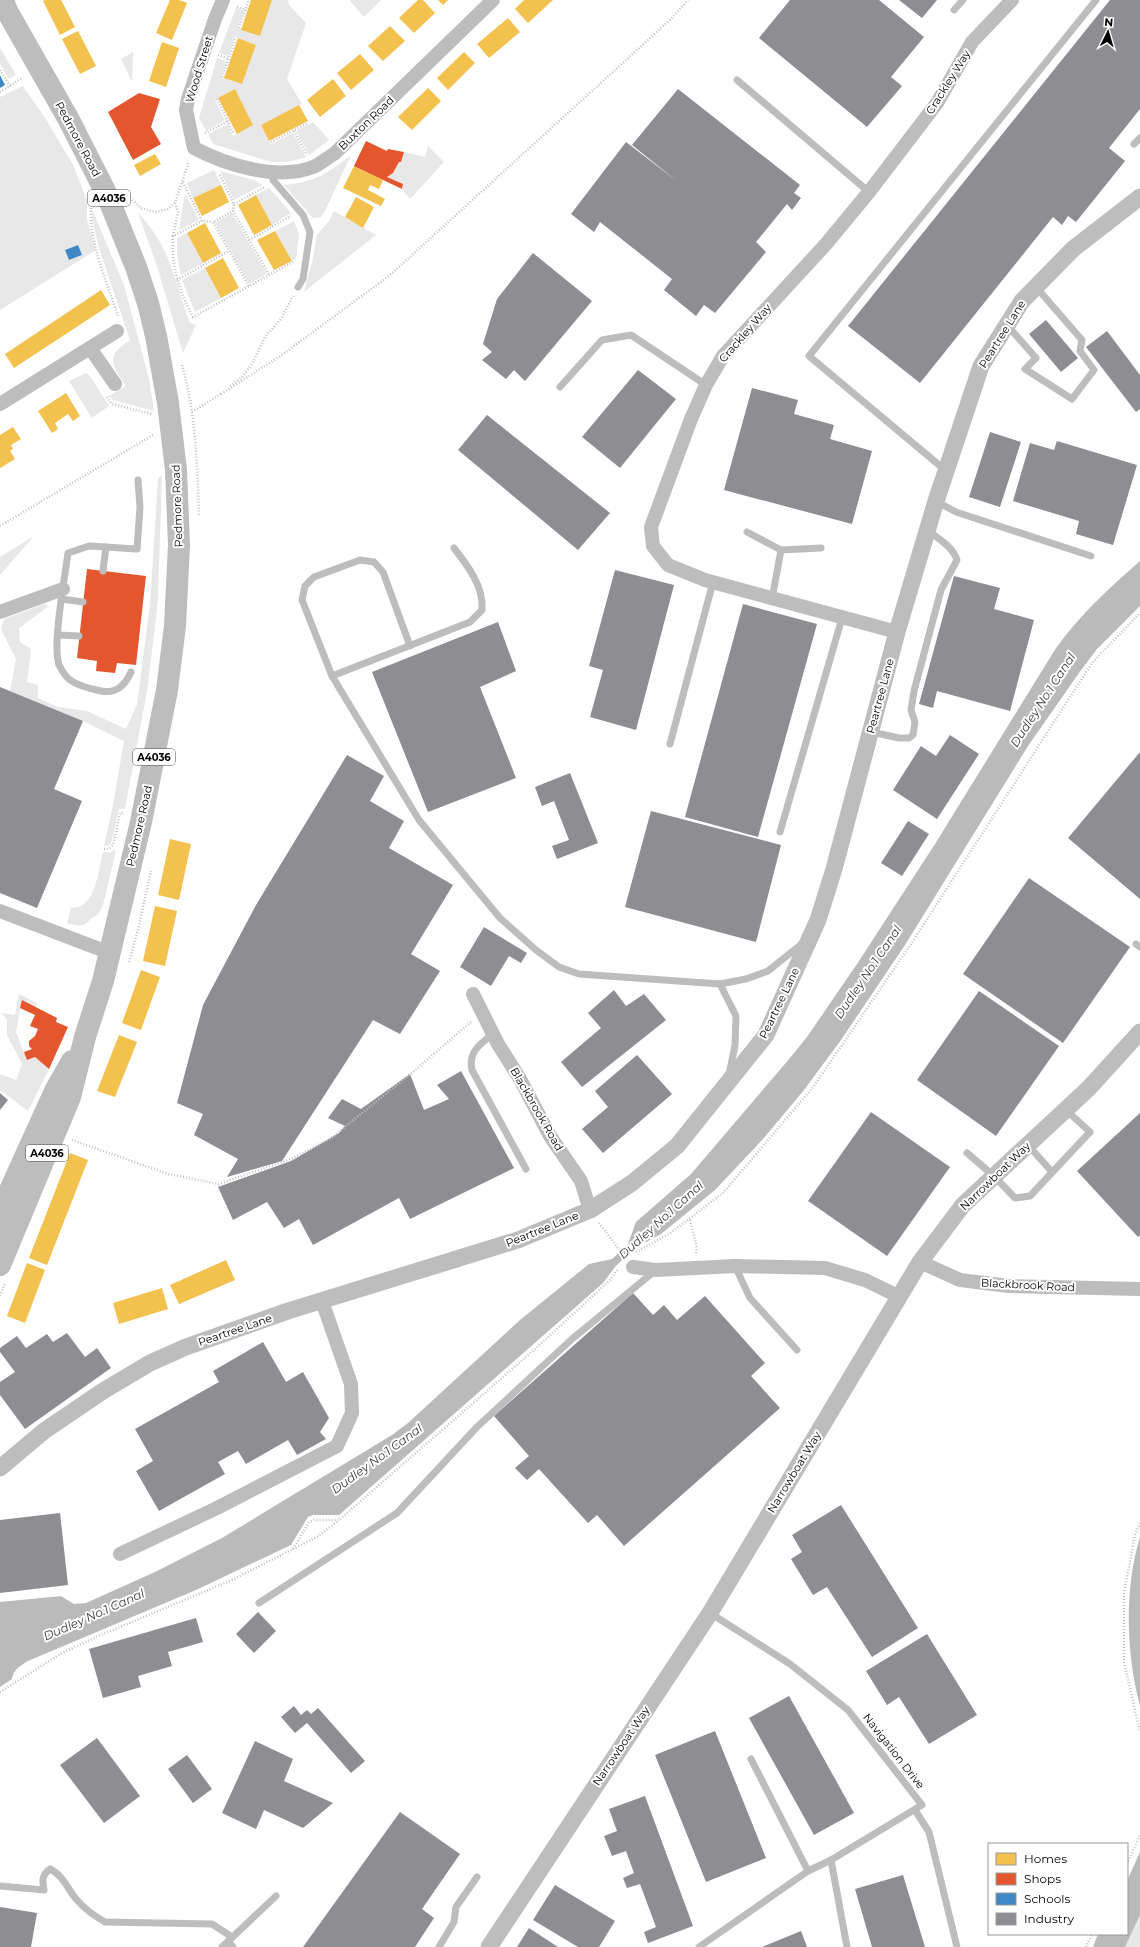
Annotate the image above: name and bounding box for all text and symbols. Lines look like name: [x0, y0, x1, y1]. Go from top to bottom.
north arrow: [1088, 12, 1128, 52]
text: N: [1104, 15, 1114, 29]
street label: Wood Street: [182, 33, 216, 104]
street label: Crackley Way: [923, 47, 973, 117]
street label: Buxton Road: [335, 93, 397, 153]
street label: Pedmore Road: [52, 99, 104, 179]
road number: A4036: [88, 190, 130, 206]
street label: Peartree Lane: [976, 297, 1029, 370]
street label: Crackley Way: [716, 301, 774, 365]
street label: Pedmore Road: [169, 464, 185, 548]
water label: Dudley No.1 Canal: [1007, 649, 1079, 750]
street label: Peartree Lane: [863, 657, 897, 735]
road number: A4036: [133, 749, 175, 765]
street label: Pedmore Road: [123, 784, 155, 868]
water label: Dudley No.1 Canal: [831, 922, 905, 1021]
street label: Peartree Lane: [756, 965, 802, 1041]
street label: Blackbrook Road: [507, 1065, 567, 1153]
street label: Narrowboat Way: [957, 1139, 1033, 1213]
road number: A4036: [26, 1145, 68, 1161]
water label: Dudley No.1 Canal: [615, 1177, 707, 1262]
street label: Peartree Lane: [504, 1208, 581, 1250]
street label: Blackbrook Road: [981, 1276, 1075, 1294]
street label: Peartree Lane: [196, 1311, 274, 1349]
water label: Dudley No.1 Canal: [328, 1420, 426, 1497]
street label: Narrowboat Way: [764, 1429, 824, 1515]
water label: Dudley No.1 Canal: [41, 1585, 147, 1644]
street label: Narrowboat Way: [589, 1704, 653, 1788]
street label: Navigation Drive: [860, 1711, 928, 1792]
legend: [988, 1843, 1128, 1935]
text: Homes: [1024, 1851, 1067, 1866]
text: Shops: [1024, 1871, 1061, 1886]
text: Schools: [1024, 1891, 1070, 1906]
text: Industry: [1024, 1911, 1074, 1926]

